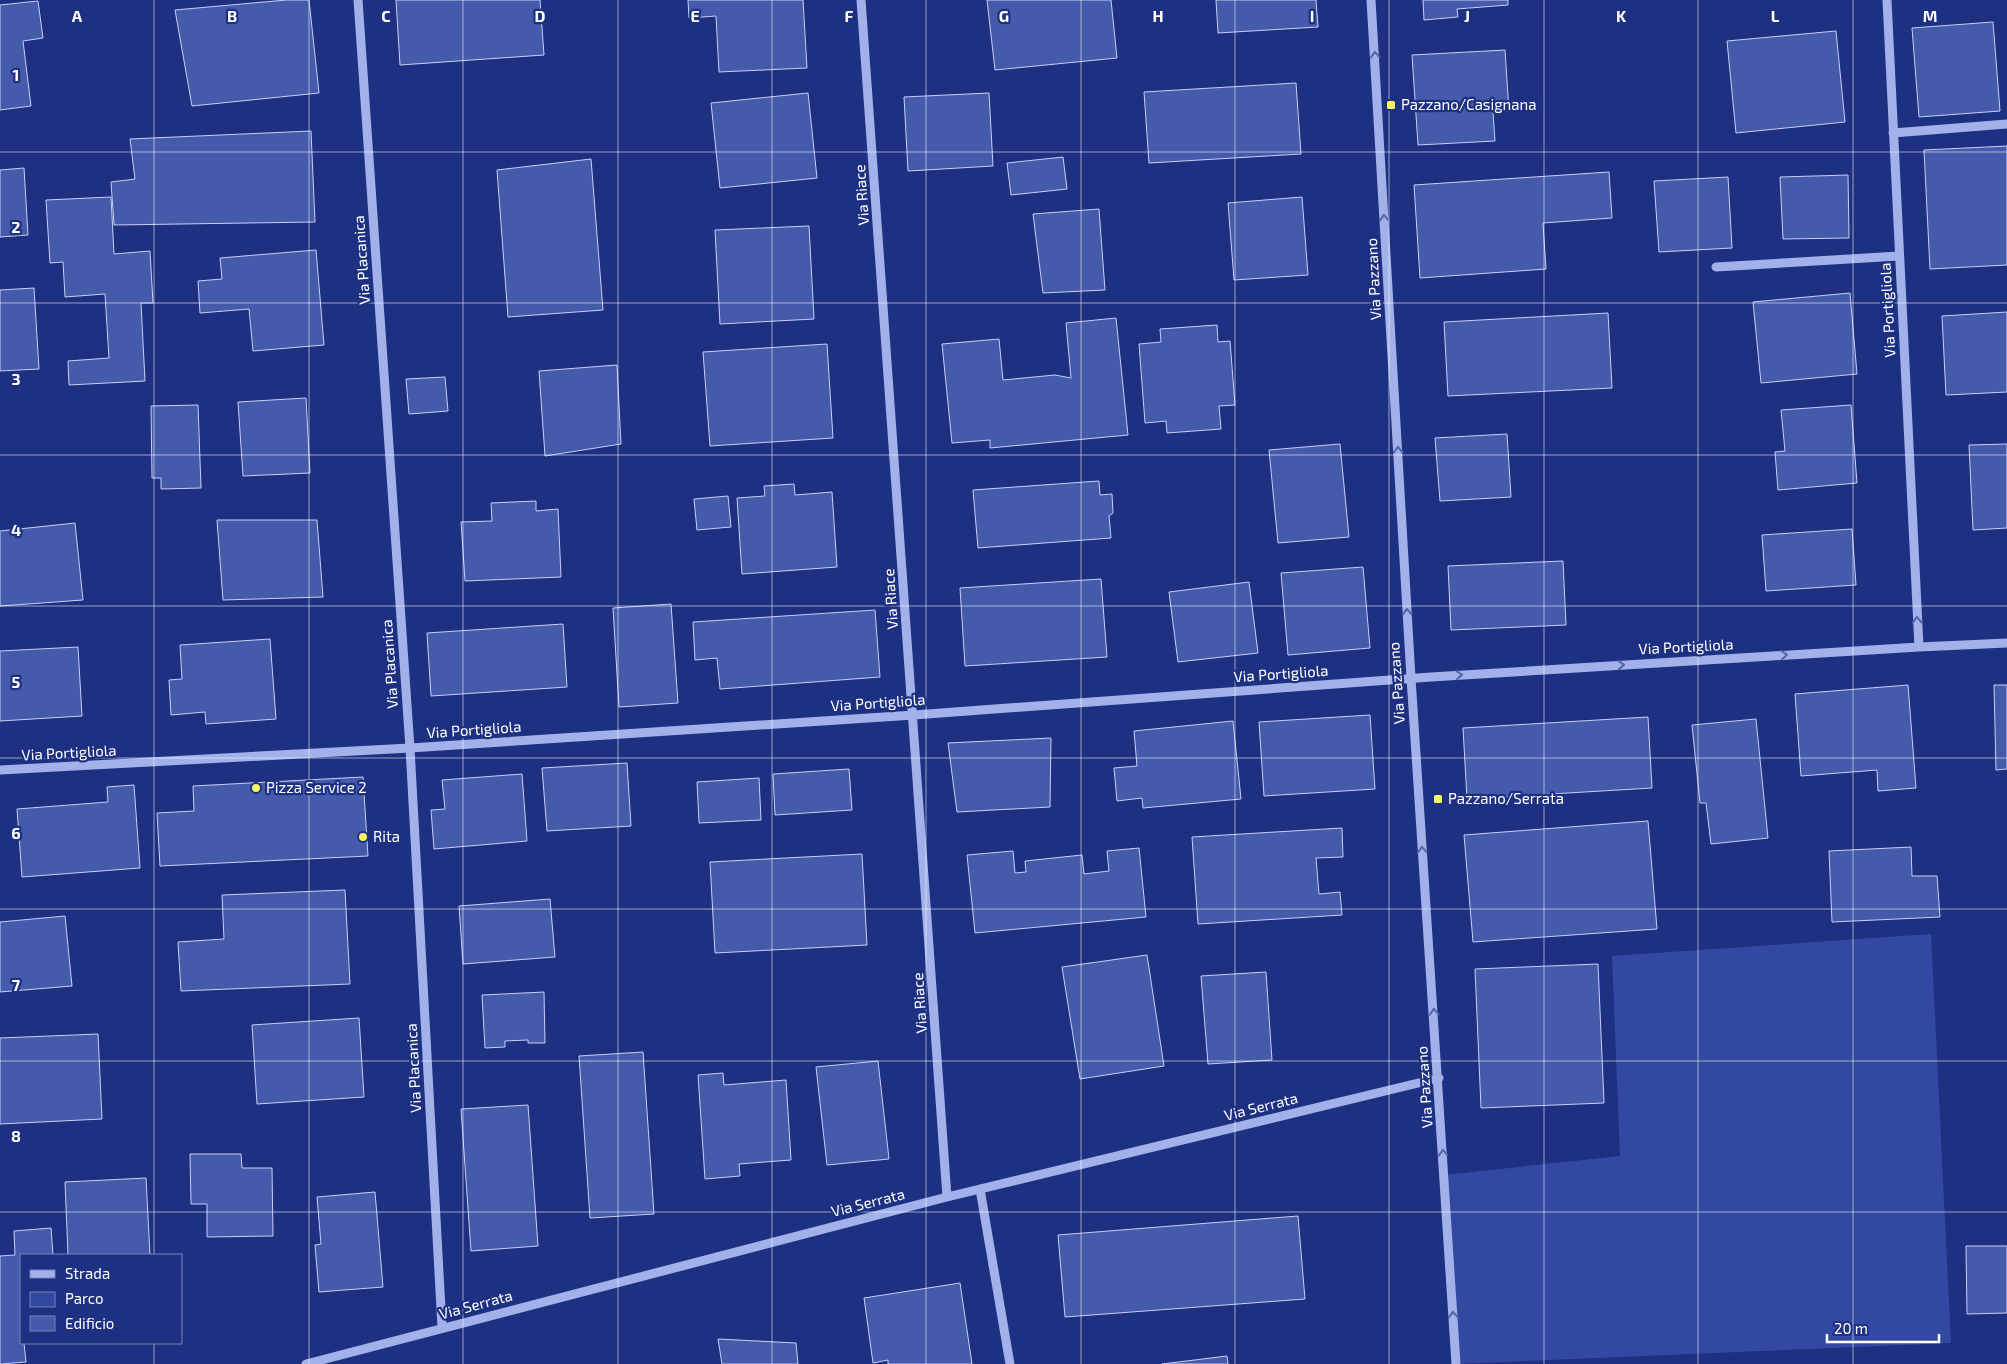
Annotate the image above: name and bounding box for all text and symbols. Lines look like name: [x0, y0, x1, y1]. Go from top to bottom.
text: A: [72, 6, 83, 25]
text: B: [227, 6, 237, 25]
text: C: [381, 6, 391, 25]
text: D: [535, 6, 546, 25]
text: E: [690, 6, 700, 25]
text: F: [845, 6, 854, 25]
text: G: [999, 6, 1009, 25]
text: H: [1152, 6, 1164, 25]
text: I: [1310, 6, 1314, 25]
text: J: [1464, 6, 1470, 25]
text: K: [1616, 6, 1627, 25]
text: L: [1771, 6, 1780, 25]
text: M: [1923, 6, 1937, 25]
one-way arrow: [1369, 51, 1380, 59]
text: 1: [13, 65, 19, 84]
place label: Pazzano/Casignana: [1401, 95, 1536, 113]
marker: Pazzano/Casignana: [1385, 99, 1397, 111]
street label: Via Riace: [850, 164, 872, 226]
one-way arrow: [1379, 213, 1390, 221]
street label: Via Placanica: [349, 215, 373, 305]
text: 2: [11, 217, 21, 236]
street label: Via Pazzano: [1362, 238, 1384, 321]
street label: Via Portigliola: [1876, 262, 1898, 358]
text: 3: [11, 369, 21, 388]
one-way arrow: [1392, 445, 1403, 453]
text: 4: [11, 520, 21, 539]
street label: Via Riace: [879, 568, 901, 630]
one-way arrow: [1401, 608, 1412, 616]
one-way arrow: [1912, 615, 1923, 623]
street label: Via Placanica: [377, 619, 401, 709]
street label: Via Portigliola: [1638, 635, 1734, 657]
street label: Via Pazzano: [1384, 641, 1408, 725]
one-way arrow: [1780, 650, 1788, 661]
one-way arrow: [1618, 659, 1626, 670]
street label: Via Portigliola: [1233, 661, 1329, 685]
one-way arrow: [1455, 669, 1463, 680]
text: 5: [12, 672, 21, 691]
street label: Via Portigliola: [830, 690, 926, 714]
street label: Via Portigliola: [426, 717, 522, 741]
street label: Via Portigliola: [21, 741, 117, 763]
place label: Pizza Service 2: [266, 778, 367, 796]
marker: Pizza Service 2: [250, 782, 262, 794]
place label: Pazzano/Serrata: [1448, 789, 1564, 807]
marker: Pazzano/Serrata: [1432, 793, 1444, 805]
text: 6: [11, 823, 21, 842]
place label: Rita: [373, 827, 400, 845]
marker: Rita: [357, 831, 369, 843]
one-way arrow: [1417, 846, 1428, 854]
street label: Via Riace: [908, 972, 930, 1034]
text: 7: [12, 975, 21, 994]
one-way arrow: [1428, 1008, 1439, 1016]
street label: Via Placanica: [402, 1023, 424, 1113]
street label: Via Pazzano: [1412, 1045, 1436, 1129]
street label: Via Serrata: [1222, 1088, 1299, 1124]
text: 8: [11, 1126, 21, 1145]
one-way arrow: [1438, 1149, 1449, 1157]
street label: Via Serrata: [829, 1184, 906, 1220]
legend: [20, 1254, 182, 1344]
text: Strada: [65, 1264, 110, 1282]
street label: Via Serrata: [437, 1286, 514, 1322]
text: Parco: [65, 1289, 104, 1307]
one-way arrow: [1448, 1311, 1459, 1319]
scale bar: [1827, 1312, 1940, 1344]
text: Edificio: [65, 1314, 114, 1332]
text: 20 m: [1834, 1319, 1868, 1337]

